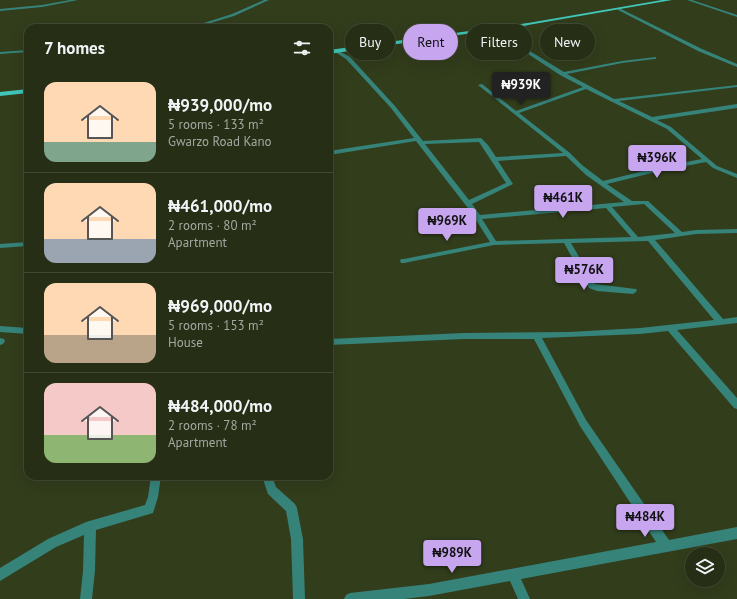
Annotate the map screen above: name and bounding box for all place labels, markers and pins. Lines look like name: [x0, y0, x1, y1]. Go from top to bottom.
pin: ₦939K: [493, 72, 549, 106]
pin: ₦396K: [629, 145, 685, 179]
pin: ₦461K: [535, 185, 591, 219]
pin: ₦969K: [419, 208, 475, 242]
pin: ₦576K: [556, 257, 612, 291]
pin: ₦484K: [617, 504, 673, 538]
pin: ₦989K: [424, 540, 480, 574]

